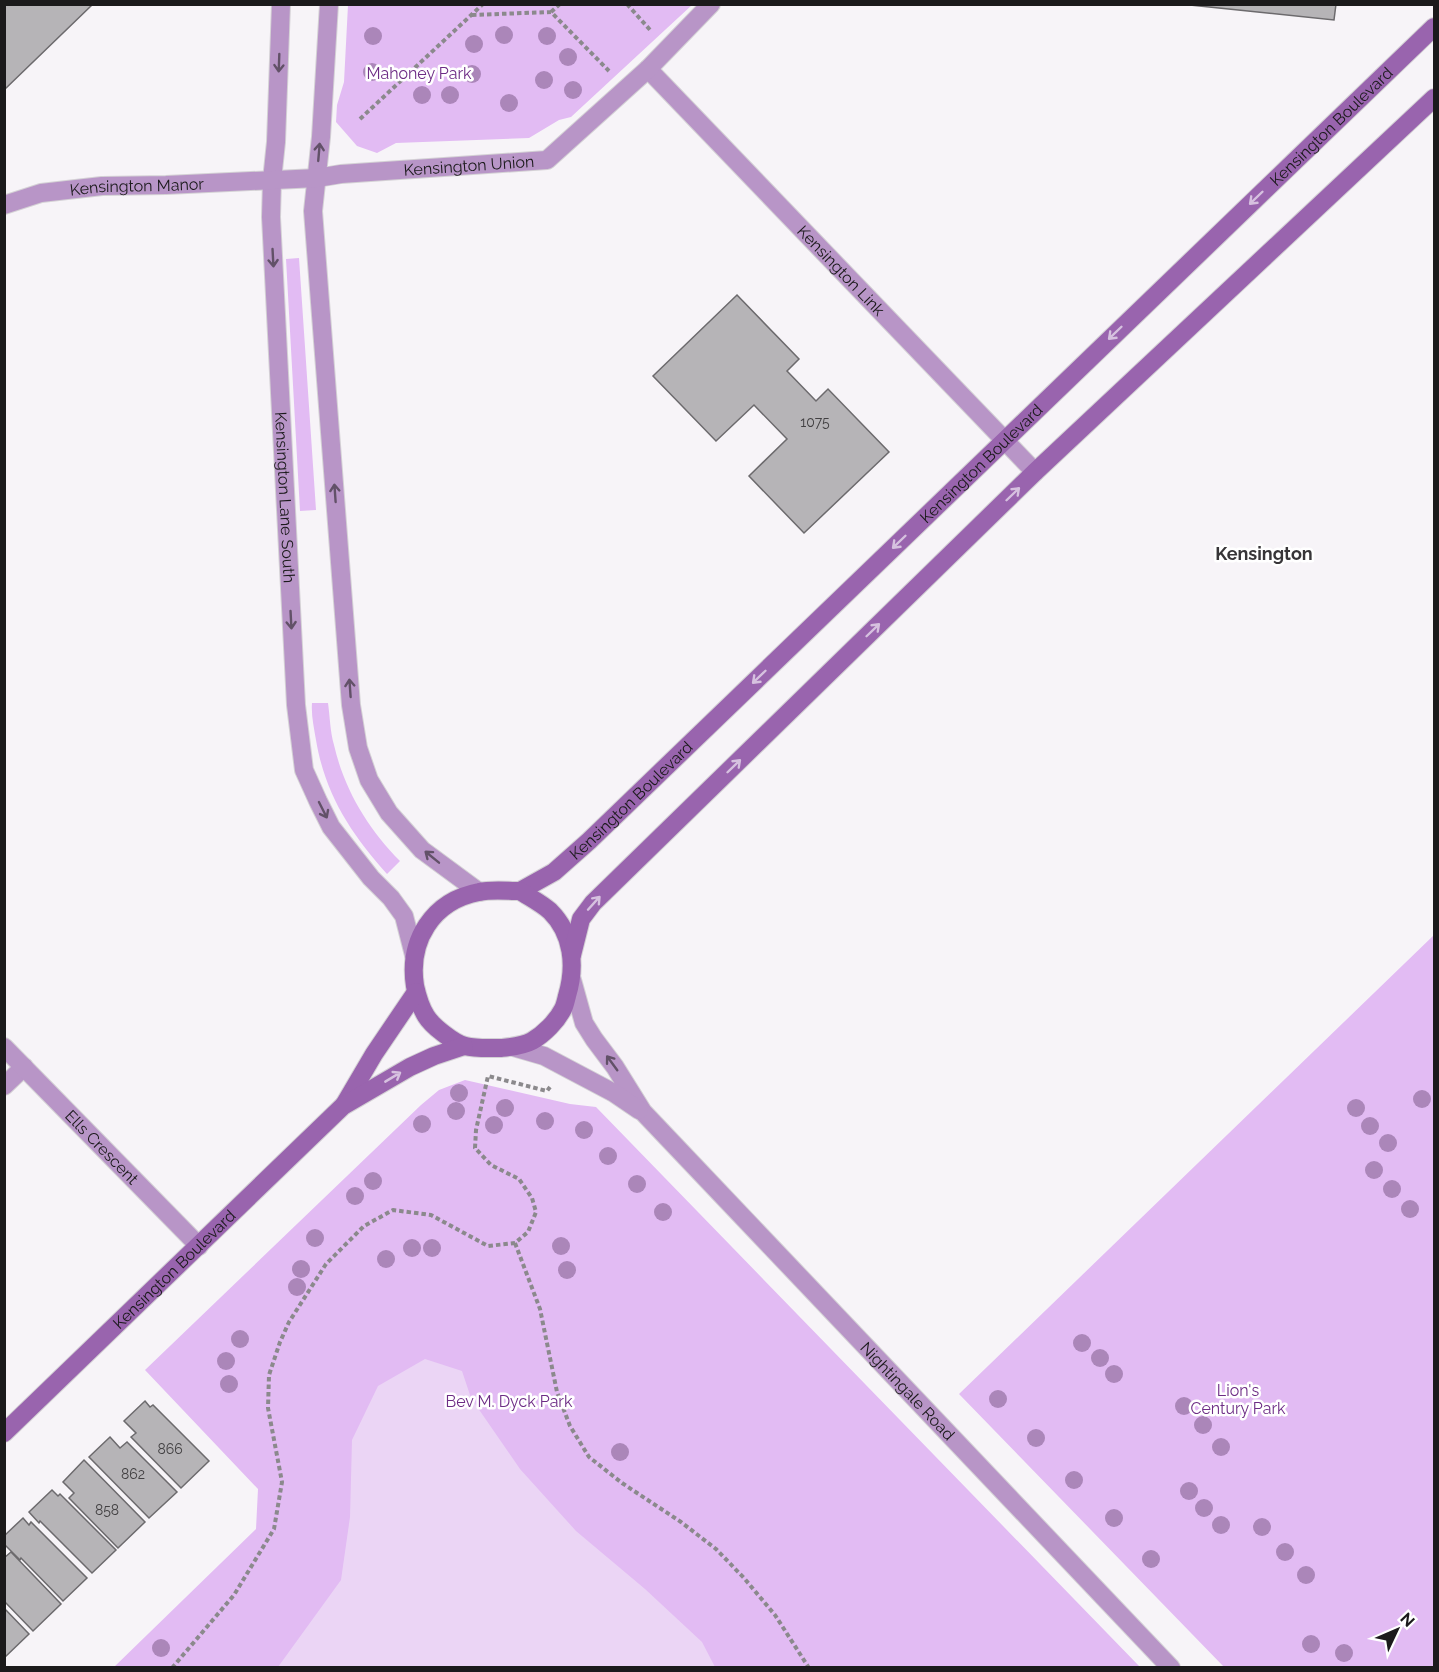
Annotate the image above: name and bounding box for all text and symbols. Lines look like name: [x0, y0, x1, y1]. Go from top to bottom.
one-way arrow: [273, 52, 285, 72]
street label: Kensington Boulevard: [1266, 63, 1397, 190]
park label: Mahoney Park: [366, 64, 472, 83]
one-way arrow: [314, 143, 325, 163]
street label: Kensington Union: [403, 152, 535, 180]
street label: Kensington Manor: [69, 174, 205, 200]
one-way arrow: [1248, 191, 1263, 206]
street label: Kensington Link: [793, 222, 889, 320]
one-way arrow: [267, 247, 278, 267]
one-way arrow: [1108, 326, 1123, 341]
street label: Kensington Boulevard: [916, 400, 1047, 527]
street label: Kensington Lane South: [271, 411, 299, 583]
house number: 1075: [800, 414, 830, 430]
one-way arrow: [329, 484, 340, 504]
one-way arrow: [1005, 487, 1020, 501]
one-way arrow: [892, 535, 907, 549]
district label: Kensington: [1215, 543, 1313, 564]
one-way arrow: [286, 610, 297, 630]
one-way arrow: [866, 623, 881, 638]
one-way arrow: [752, 670, 767, 685]
one-way arrow: [344, 678, 355, 698]
street label: Kensington Boulevard: [566, 738, 697, 864]
one-way arrow: [726, 759, 741, 774]
one-way arrow: [317, 801, 329, 819]
one-way arrow: [424, 851, 440, 864]
one-way arrow: [587, 896, 601, 911]
one-way arrow: [606, 1056, 618, 1072]
one-way arrow: [384, 1071, 401, 1083]
street label: Ells Crescent: [61, 1106, 143, 1189]
street label: Kensington Boulevard: [109, 1206, 239, 1333]
street label: Nightingale Road: [856, 1338, 958, 1444]
park label: Lion's Century Park: [1190, 1381, 1286, 1418]
park label: Bev M. Dyck Park: [446, 1392, 573, 1411]
house number: 866: [157, 1441, 183, 1457]
house number: 862: [121, 1466, 145, 1482]
house number: 858: [95, 1502, 119, 1518]
north arrow: [1367, 1600, 1427, 1660]
text: N: [1396, 1609, 1419, 1631]

